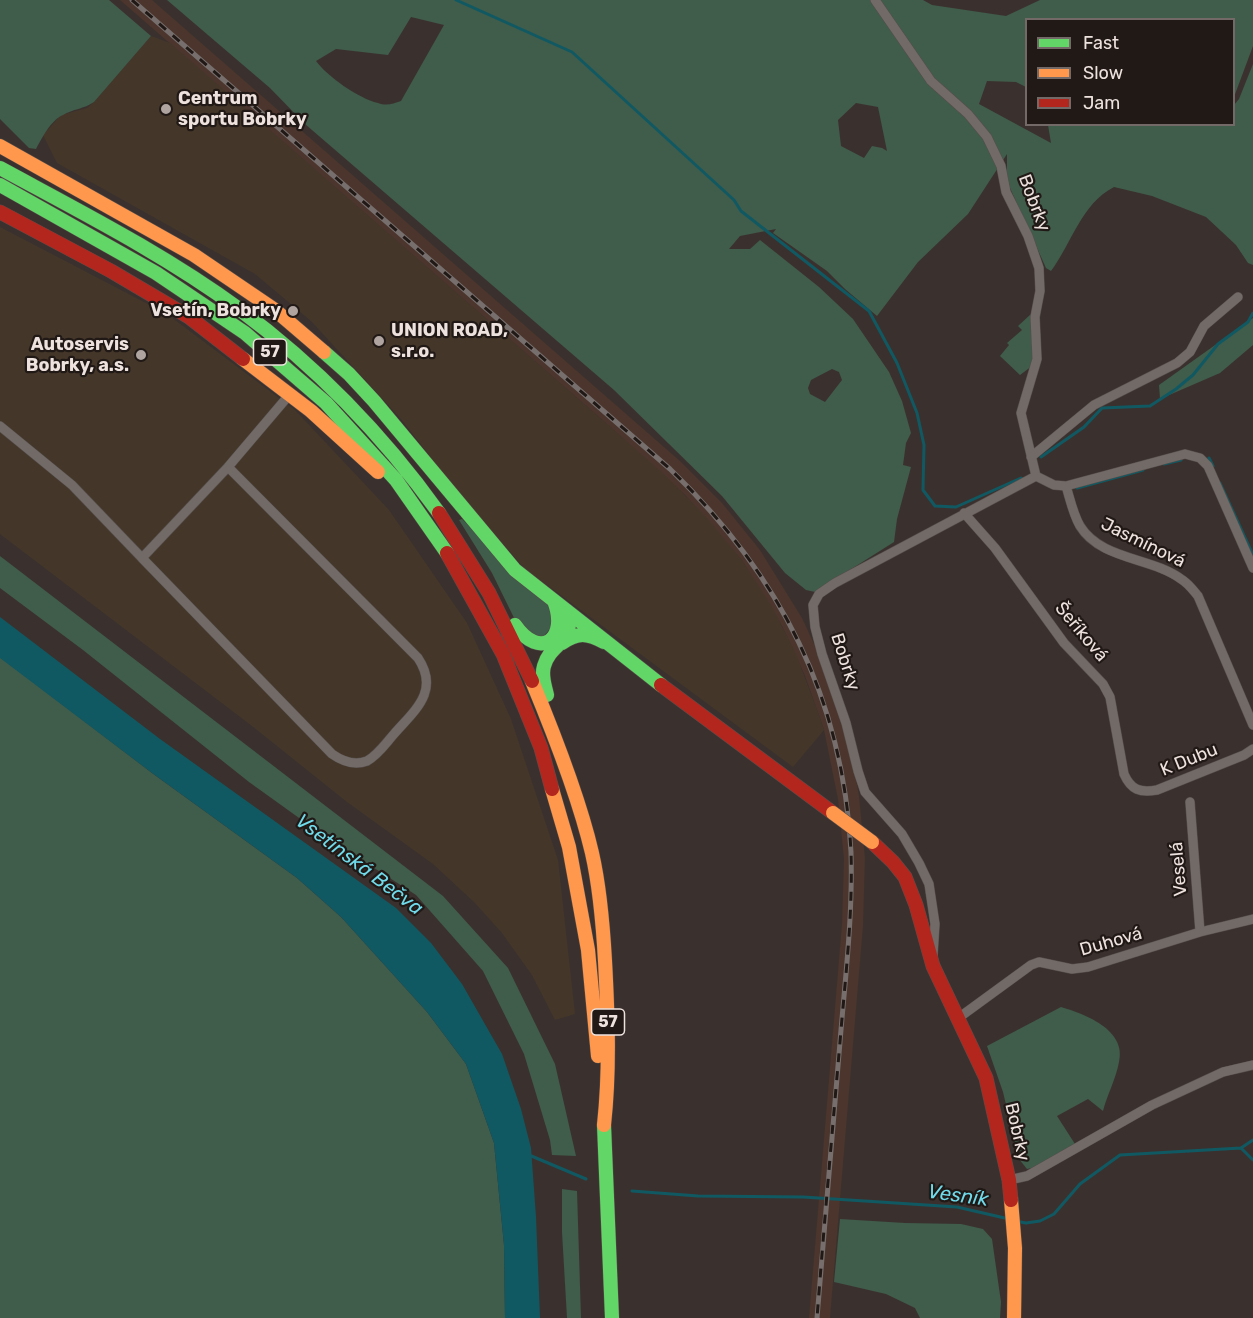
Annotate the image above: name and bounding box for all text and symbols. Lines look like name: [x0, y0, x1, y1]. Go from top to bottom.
legend: [1025, 18, 1235, 126]
text: Fast: [1083, 32, 1119, 54]
text: Slow: [1083, 62, 1123, 84]
place label: Centrum sportu Bobrky: [178, 88, 307, 130]
text: Jam: [1083, 92, 1120, 114]
marker: Centrum sportu Bobrky: [159, 102, 173, 116]
street label: Bobrky: [1013, 172, 1055, 234]
place label: Vsetín, Bobrky: [150, 300, 281, 322]
marker: Vsetín, Bobrky: [286, 304, 300, 318]
place label: UNION ROAD, s.r.o.: [391, 320, 508, 362]
place label: Autoservis Bobrky, a.s.: [26, 334, 129, 376]
marker: UNION ROAD, s.r.o.: [372, 334, 386, 348]
road number: 57: [254, 339, 286, 365]
marker: Autoservis Bobrky, a.s.: [134, 348, 148, 362]
street label: Jasmínová: [1097, 513, 1189, 573]
street label: Šeříková: [1050, 598, 1112, 666]
street label: Bobrky: [826, 631, 864, 693]
street label: K Dubu: [1157, 739, 1221, 781]
water label: Vsetínská Bečva: [291, 809, 427, 921]
street label: Veselá: [1166, 841, 1192, 897]
street label: Duhová: [1077, 923, 1145, 961]
road number: 57: [592, 1009, 624, 1035]
street label: Bobrky: [1000, 1101, 1034, 1163]
water label: Vesník: [926, 1180, 990, 1212]

